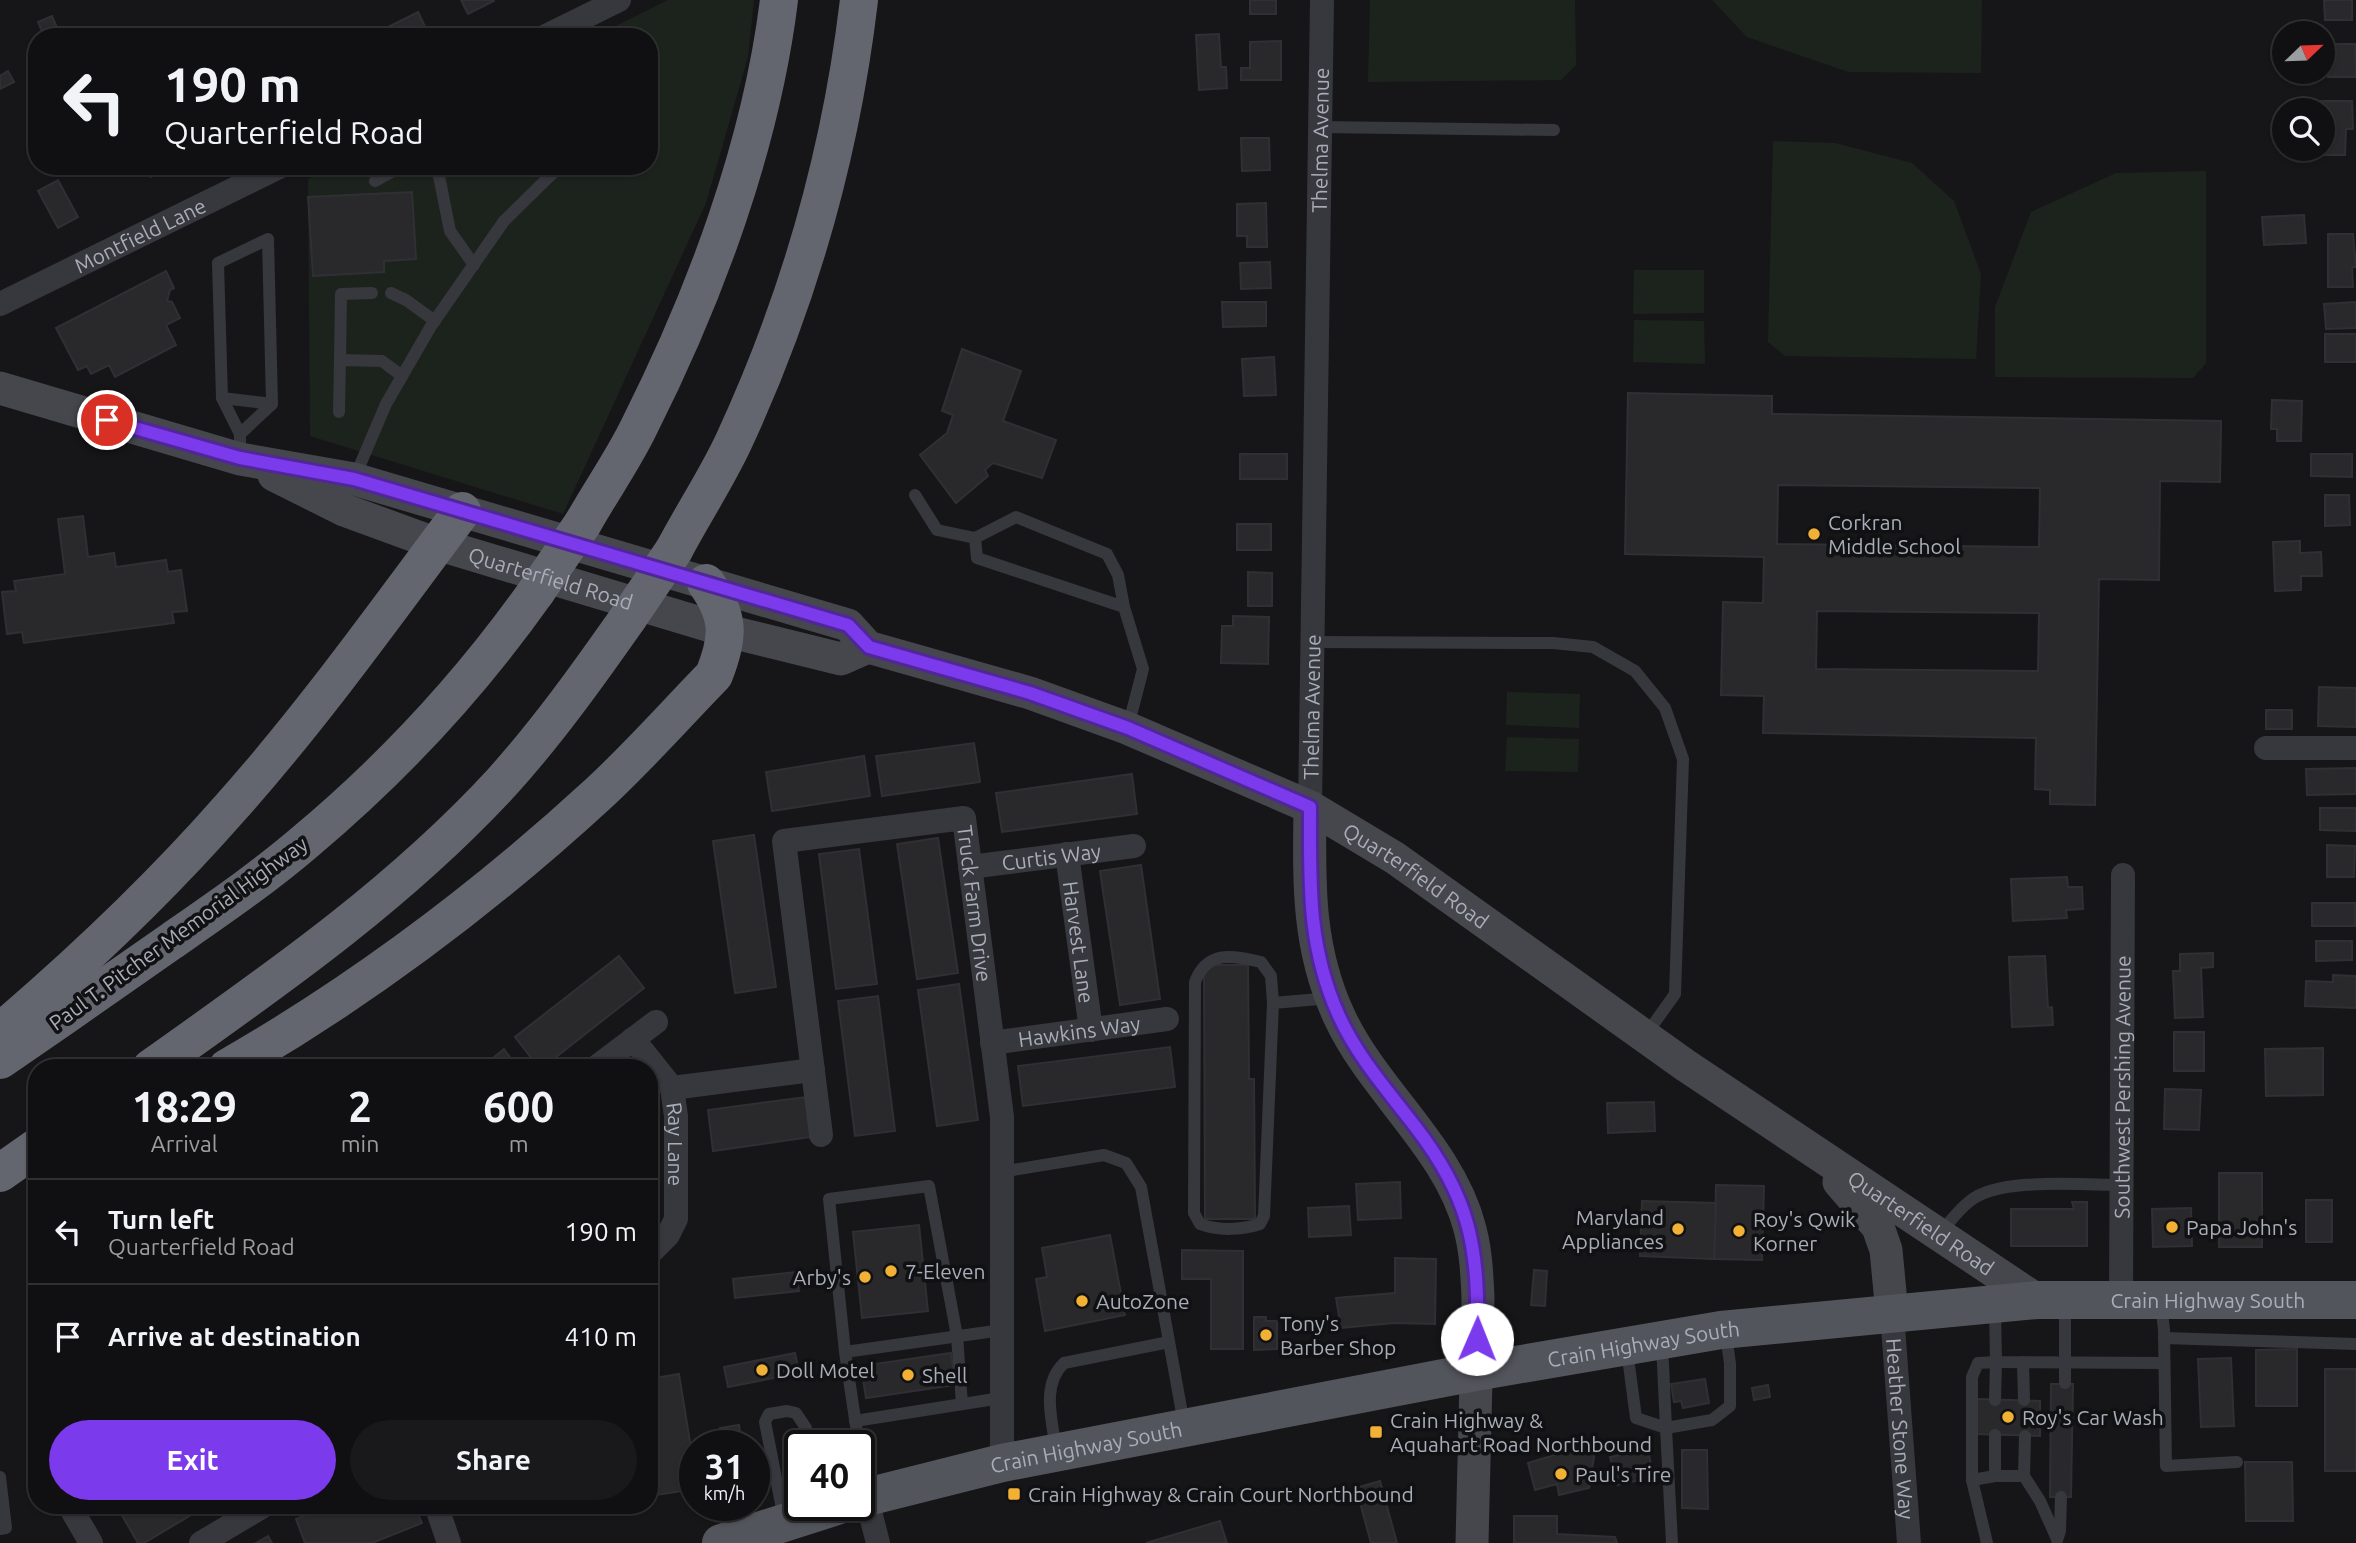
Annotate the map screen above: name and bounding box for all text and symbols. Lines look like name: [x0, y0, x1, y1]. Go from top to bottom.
north arrow: [2272, 21, 2334, 84]
map controls: [2272, 21, 2335, 161]
icon: left: [49, 56, 140, 147]
text: 190 m: [164, 56, 301, 111]
street label: Thelma Avenue: [1307, 67, 1333, 213]
button: search: [2272, 98, 2335, 161]
text: Quarterfield Road: [164, 114, 424, 150]
street label: Montfield Lane: [70, 193, 210, 278]
pin: [77, 390, 137, 450]
icon: arrive: [88, 401, 126, 439]
place label: Corkran Middle School: [1828, 510, 1961, 558]
marker: Corkran Middle School: [1806, 526, 1822, 542]
street label: Quarterfield Road: [466, 542, 636, 614]
street label: Thelma Avenue: [1298, 634, 1325, 780]
street label: Quarterfield Road: [1339, 818, 1493, 933]
street label: Truck Farm Drive: [953, 824, 997, 983]
street label: Paul T. Pitcher Memorial Highway: [44, 831, 312, 1035]
street label: Curtis Way: [1000, 838, 1102, 875]
street label: Harvest Lane: [1059, 880, 1099, 1005]
street label: Southwest Pershing Avenue: [2109, 955, 2135, 1219]
street label: Hawkins Way: [1016, 1011, 1142, 1051]
text: 18:29: [132, 1083, 237, 1130]
text: 2: [348, 1083, 372, 1130]
text: 600: [483, 1083, 554, 1130]
street label: Ray Lane: [662, 1101, 688, 1186]
text: Arrival: [151, 1131, 218, 1156]
text: min: [341, 1131, 379, 1156]
text: m: [509, 1131, 529, 1156]
street label: Quarterfield Road: [1843, 1165, 1999, 1280]
text: Turn left: [108, 1205, 214, 1234]
place label: Maryland Appliances: [1562, 1205, 1664, 1253]
place label: Roy's Qwik Korner: [1753, 1207, 1856, 1255]
icon: left: [49, 1213, 87, 1251]
place label: Papa John's: [2186, 1215, 2297, 1239]
text: 190 m: [565, 1217, 637, 1246]
marker: Papa John's: [2164, 1219, 2180, 1235]
marker: Maryland Appliances: [1670, 1221, 1686, 1237]
marker: Roy's Qwik Korner: [1731, 1223, 1747, 1239]
text: Quarterfield Road: [108, 1234, 295, 1259]
place label: 7-Eleven: [905, 1259, 986, 1283]
marker: 7-Eleven: [883, 1263, 899, 1279]
place label: Arby's: [793, 1265, 851, 1289]
marker: Arby's: [857, 1269, 873, 1285]
street label: Crain Highway South: [2110, 1288, 2305, 1312]
place label: AutoZone: [1096, 1289, 1190, 1313]
marker: AutoZone: [1074, 1293, 1090, 1309]
position arrow: [1440, 1302, 1514, 1376]
place label: Tony's Barber Shop: [1280, 1311, 1396, 1359]
street label: Crain Highway South: [1545, 1316, 1741, 1371]
icon: arrive: [49, 1318, 87, 1356]
text: Arrive at destination: [108, 1322, 361, 1351]
text: 410 m: [565, 1322, 637, 1351]
marker: Tony's Barber Shop: [1258, 1327, 1274, 1343]
street label: Heather Stone Way: [1882, 1337, 1919, 1520]
place label: Doll Motel: [776, 1358, 875, 1382]
marker: Doll Motel: [754, 1362, 770, 1378]
place label: Shell: [922, 1363, 968, 1387]
marker: Shell: [900, 1367, 916, 1383]
place label: Roy's Car Wash: [2022, 1405, 2164, 1429]
place label: Crain Highway & Aquahart Road Northbound: [1390, 1408, 1652, 1456]
marker: Roy's Car Wash: [2000, 1409, 2016, 1425]
street label: Crain Highway South: [988, 1417, 1184, 1478]
button: Exit: [49, 1420, 336, 1500]
button: Share: [350, 1420, 637, 1500]
marker: Crain Highway & Aquahart Road Northbound: [1368, 1424, 1384, 1440]
speed limit sign: 40: [784, 1430, 875, 1521]
text: 31: [705, 1446, 744, 1486]
place label: Paul's Tire: [1575, 1462, 1671, 1486]
marker: Paul's Tire: [1553, 1466, 1569, 1482]
place label: Crain Highway & Crain Court Northbound: [1028, 1482, 1414, 1506]
text: km/h: [704, 1483, 745, 1503]
marker: Crain Highway & Crain Court Northbound: [1006, 1486, 1022, 1502]

